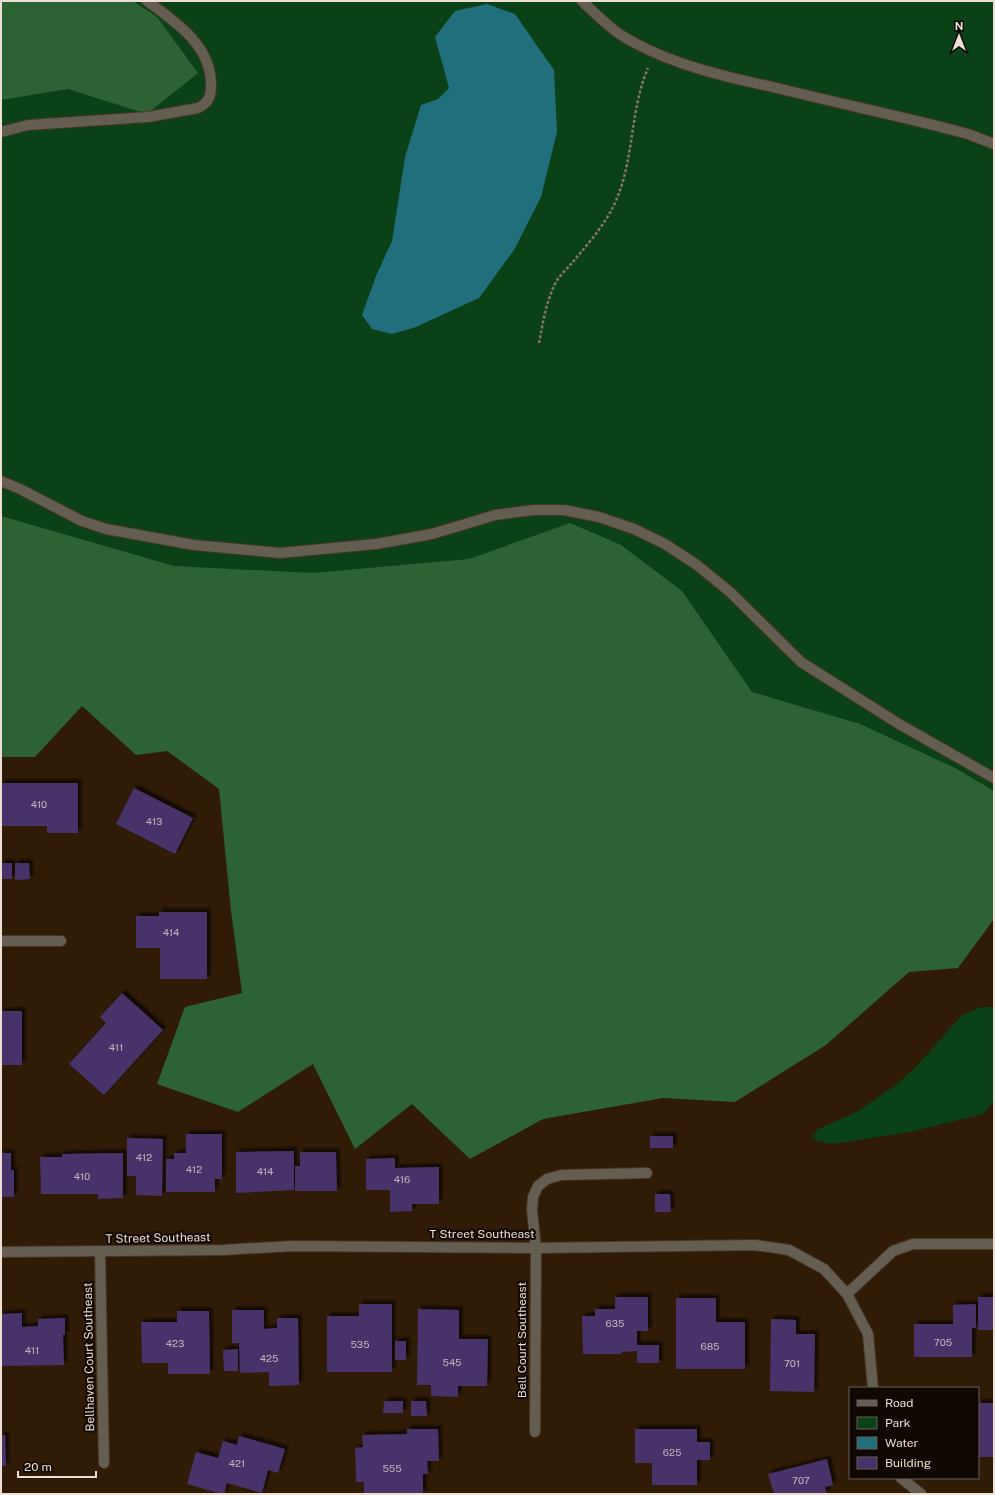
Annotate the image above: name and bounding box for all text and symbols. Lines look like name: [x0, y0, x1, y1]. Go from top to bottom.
north arrow: [939, 16, 979, 56]
text: N: [955, 20, 963, 32]
house number: 410: [31, 798, 47, 810]
house number: 413: [146, 815, 162, 827]
house number: 414: [163, 926, 179, 938]
house number: 411: [109, 1041, 123, 1053]
house number: 412: [136, 1151, 152, 1163]
house number: 412: [186, 1163, 202, 1175]
house number: 414: [257, 1165, 273, 1177]
house number: 410: [74, 1170, 90, 1182]
house number: 416: [394, 1173, 410, 1185]
street label: T Street Southeast: [429, 1227, 535, 1241]
street label: T Street Southeast: [105, 1230, 211, 1246]
street label: Bellhaven Court Southeast: [81, 1282, 97, 1432]
street label: Bell Court Southeast: [515, 1282, 529, 1398]
house number: 635: [606, 1317, 624, 1329]
house number: 705: [934, 1336, 952, 1348]
house number: 423: [166, 1337, 184, 1349]
house number: 535: [350, 1338, 370, 1350]
house number: 685: [700, 1340, 720, 1352]
house number: 411: [25, 1344, 39, 1356]
house number: 425: [260, 1352, 278, 1364]
house number: 545: [442, 1356, 462, 1368]
house number: 701: [784, 1357, 800, 1369]
legend: [849, 1387, 979, 1479]
text: Road: [885, 1396, 913, 1410]
text: Park: [885, 1416, 911, 1430]
text: Water: [885, 1436, 919, 1450]
house number: 625: [663, 1446, 681, 1458]
scale bar: [18, 1453, 96, 1479]
text: Building: [885, 1456, 931, 1470]
house number: 421: [229, 1457, 245, 1469]
text: 20 m: [24, 1460, 52, 1474]
house number: 555: [382, 1462, 402, 1474]
house number: 707: [792, 1474, 810, 1486]

